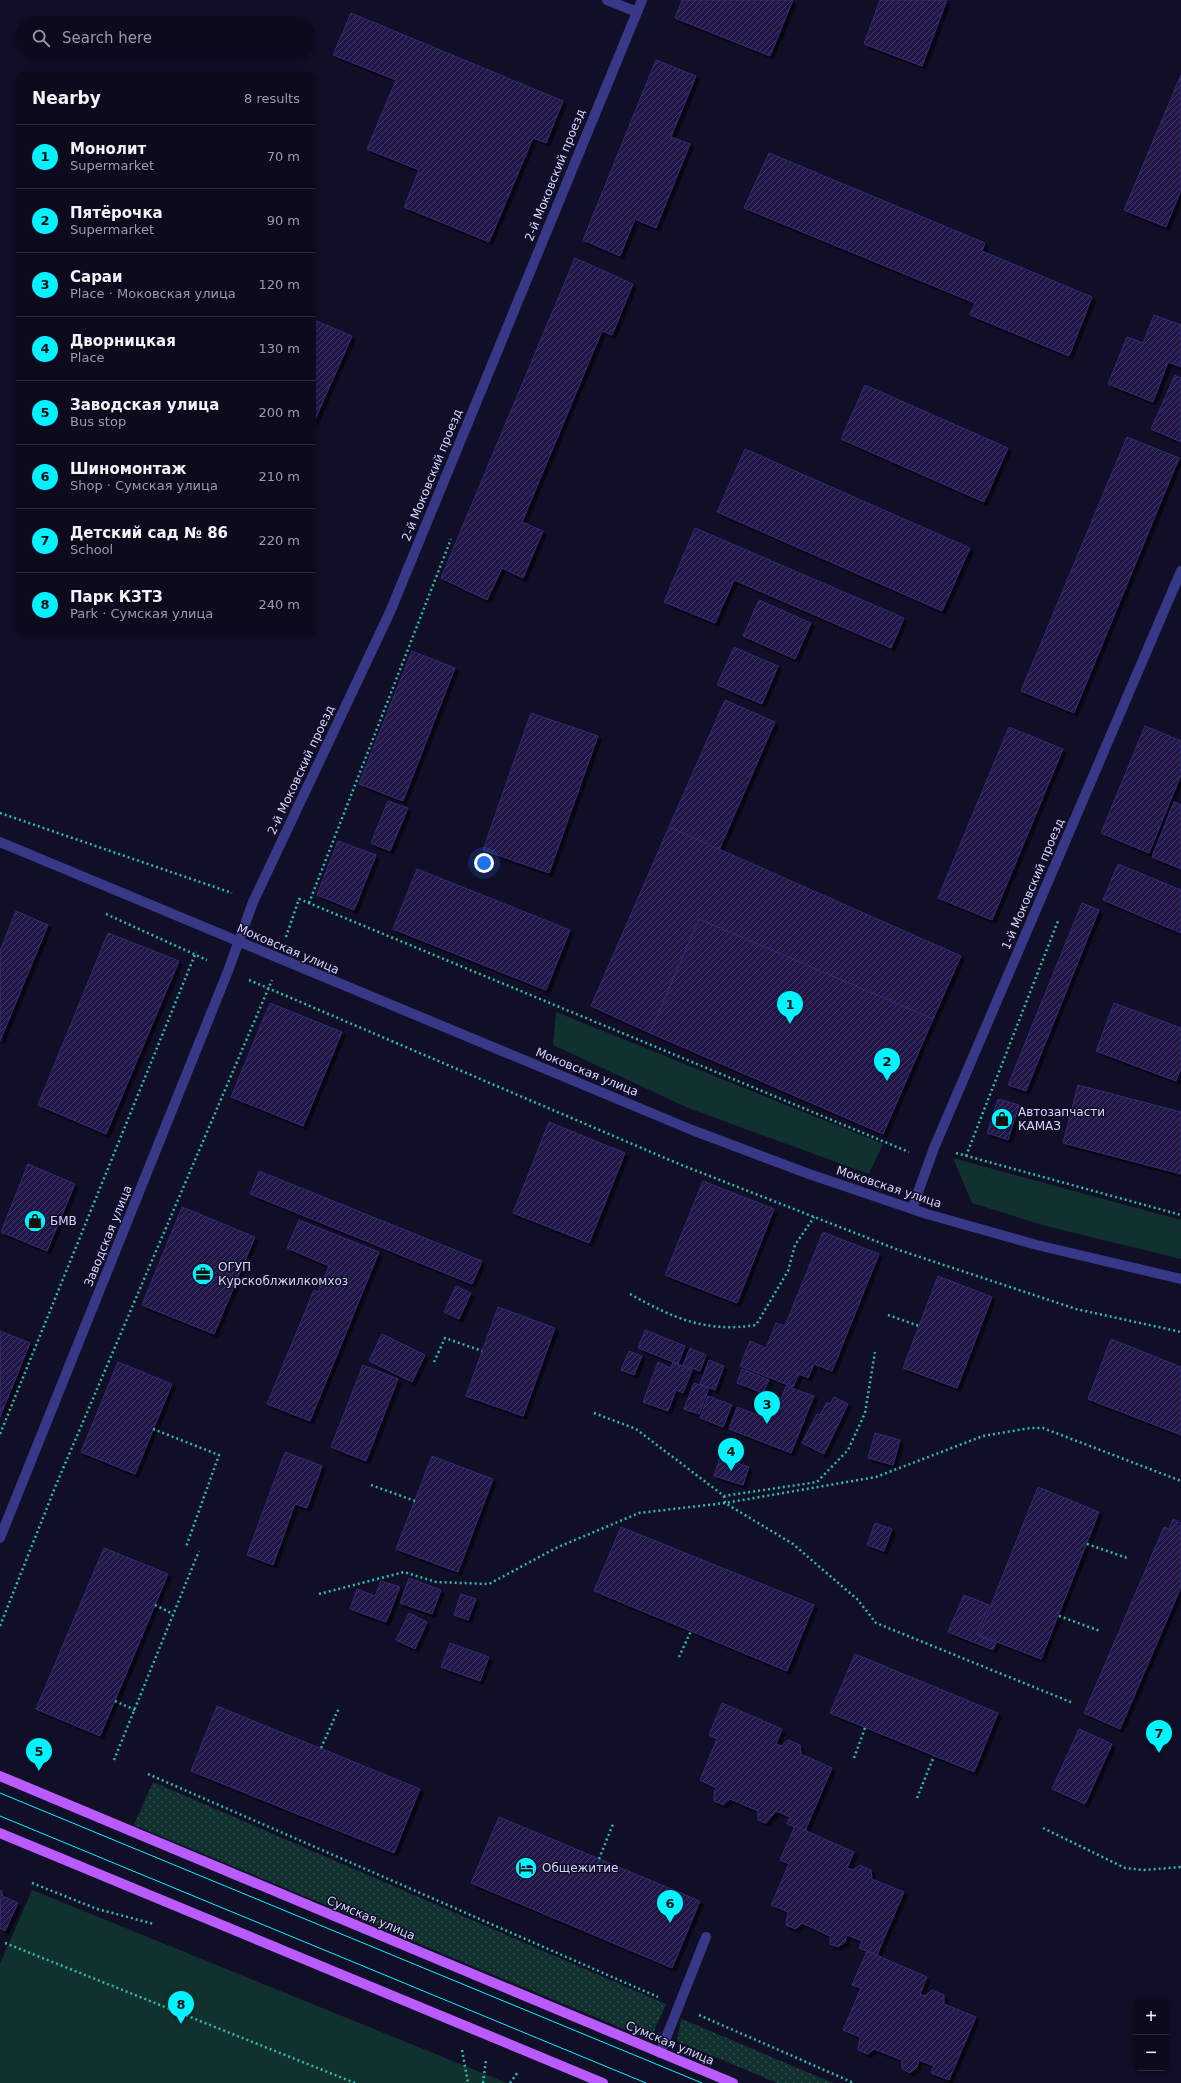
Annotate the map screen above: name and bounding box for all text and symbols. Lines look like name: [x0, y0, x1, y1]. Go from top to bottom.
search box: [16, 16, 316, 60]
icon: search: [30, 27, 52, 49]
text: Search here: [62, 29, 152, 47]
text: Nearby: [32, 88, 101, 108]
text: 8 results: [244, 91, 300, 106]
street label: 2-й Моковский проезд: [522, 107, 588, 243]
text: Монолит: [70, 140, 146, 158]
text: 1: [40, 149, 50, 164]
text: 70 m: [267, 149, 300, 164]
text: Supermarket: [70, 158, 154, 173]
text: Пятёрочка: [70, 204, 163, 222]
text: 2: [40, 213, 50, 228]
text: 90 m: [267, 213, 300, 228]
text: Supermarket: [70, 222, 154, 237]
text: Сараи: [70, 268, 123, 286]
text: 3: [40, 277, 50, 292]
text: 120 m: [258, 277, 300, 292]
text: Place · Моковская улица: [70, 286, 236, 301]
text: Дворницкая: [70, 332, 176, 350]
text: 4: [40, 341, 50, 356]
text: 130 m: [258, 341, 300, 356]
text: Place: [70, 350, 105, 365]
text: Заводская улица: [70, 396, 219, 414]
text: 5: [40, 405, 50, 420]
text: 200 m: [258, 405, 300, 420]
street label: 2-й Моковский проезд: [399, 407, 465, 543]
text: Bus stop: [70, 414, 126, 429]
text: Шиномонтаж: [70, 460, 186, 478]
text: 6: [40, 469, 50, 484]
text: 210 m: [258, 469, 300, 484]
text: Shop · Сумская улица: [70, 478, 218, 493]
text: Детский сад № 86: [70, 524, 228, 542]
text: 7: [40, 533, 50, 548]
text: 220 m: [258, 533, 300, 548]
text: School: [70, 542, 113, 557]
text: Парк КЗТЗ: [70, 588, 163, 606]
text: 8: [40, 597, 50, 612]
text: 240 m: [258, 597, 300, 612]
text: Park · Сумская улица: [70, 606, 213, 621]
street label: 2-й Моковский проезд: [265, 703, 337, 837]
street label: 1-й Моковский проезд: [999, 816, 1067, 952]
your location: [474, 853, 494, 873]
street label: Моковская улица: [235, 921, 341, 977]
pin: 1: [777, 991, 803, 1024]
street label: Моковская улица: [534, 1045, 640, 1099]
pin: 2: [874, 1048, 900, 1081]
place label: Автозапчасти КАМАЗ: [1018, 1105, 1105, 1133]
shop icon: Автозапчасти КАМАЗ: [989, 1106, 1015, 1132]
street label: Моковская улица: [835, 1163, 943, 1211]
street label: Заводская улица: [81, 1183, 135, 1289]
shop icon: БМВ: [22, 1208, 48, 1234]
place label: БМВ: [50, 1214, 77, 1228]
place label: ОГУП Курскоблжилкомхоз: [218, 1260, 348, 1288]
office icon: ОГУП Курскоблжилкомхоз: [190, 1261, 216, 1287]
pin: 3: [754, 1391, 780, 1424]
pin: 4: [718, 1438, 744, 1471]
pin: 7: [1146, 1720, 1172, 1753]
pin: 5: [26, 1738, 52, 1771]
hotel icon: Общежитие: [513, 1855, 539, 1881]
place label: Общежитие: [542, 1861, 618, 1875]
pin: 6: [657, 1890, 683, 1923]
street label: Сумская улица: [325, 1893, 417, 1943]
pin: 8: [168, 1991, 194, 2024]
map controls: [1133, 1999, 1169, 2071]
button: +: [1133, 1999, 1169, 2035]
street label: Сумская улица: [624, 2018, 716, 2068]
button: −: [1133, 2035, 1169, 2071]

